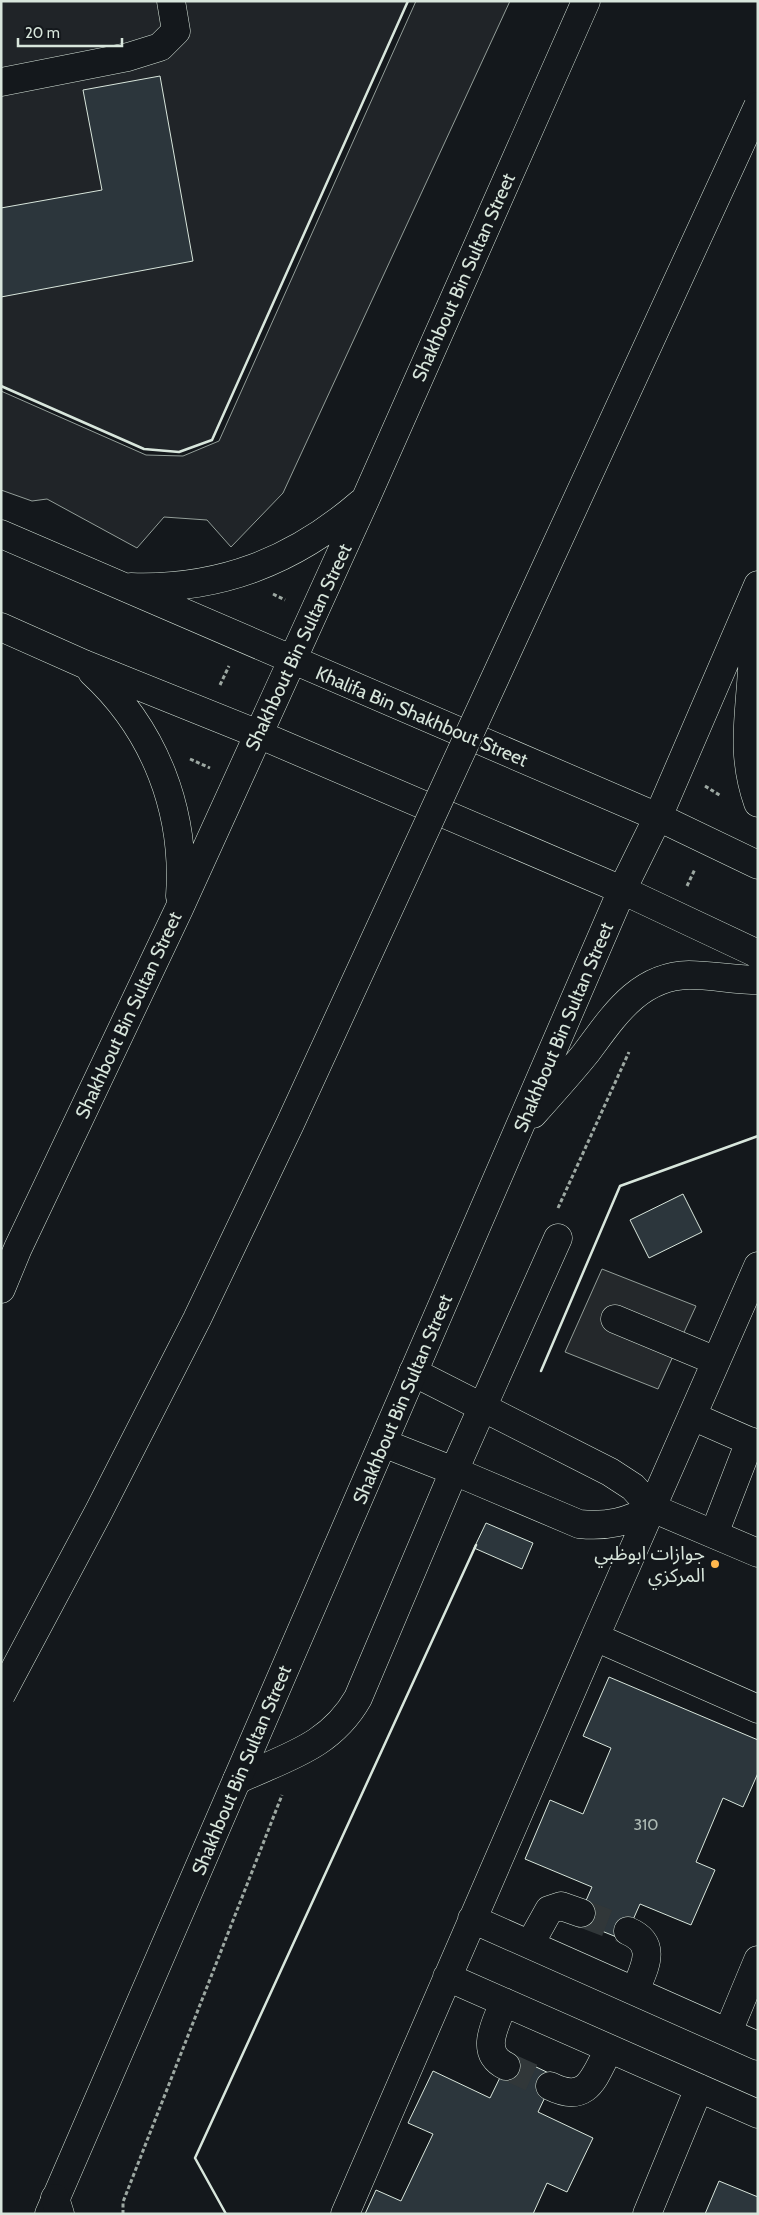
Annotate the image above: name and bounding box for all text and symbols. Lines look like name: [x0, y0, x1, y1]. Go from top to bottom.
scale bar: [18, 15, 121, 47]
text: 20 m: [25, 24, 60, 42]
street label: Shakhbout Bin Sultan Street: [407, 169, 520, 385]
street label: Shakhbout Bin Sultan Street: [240, 540, 357, 754]
street label: Khalifa Bin Shakhbout Street: [312, 661, 532, 772]
street label: Shakhbout Bin Sultan Street: [70, 908, 187, 1122]
street label: Shakhbout Bin Sultan Street: [509, 918, 618, 1136]
street label: Shakhbout Bin Sultan Street: [348, 1290, 457, 1508]
place label: جوازات ابوظبي المركزي: [594, 1542, 705, 1590]
marker: جوازات ابوظبي المركزي: [709, 1558, 721, 1570]
street label: Shakhbout Bin Sultan Street: [187, 1661, 296, 1879]
house number: 310: [633, 1815, 659, 1834]

